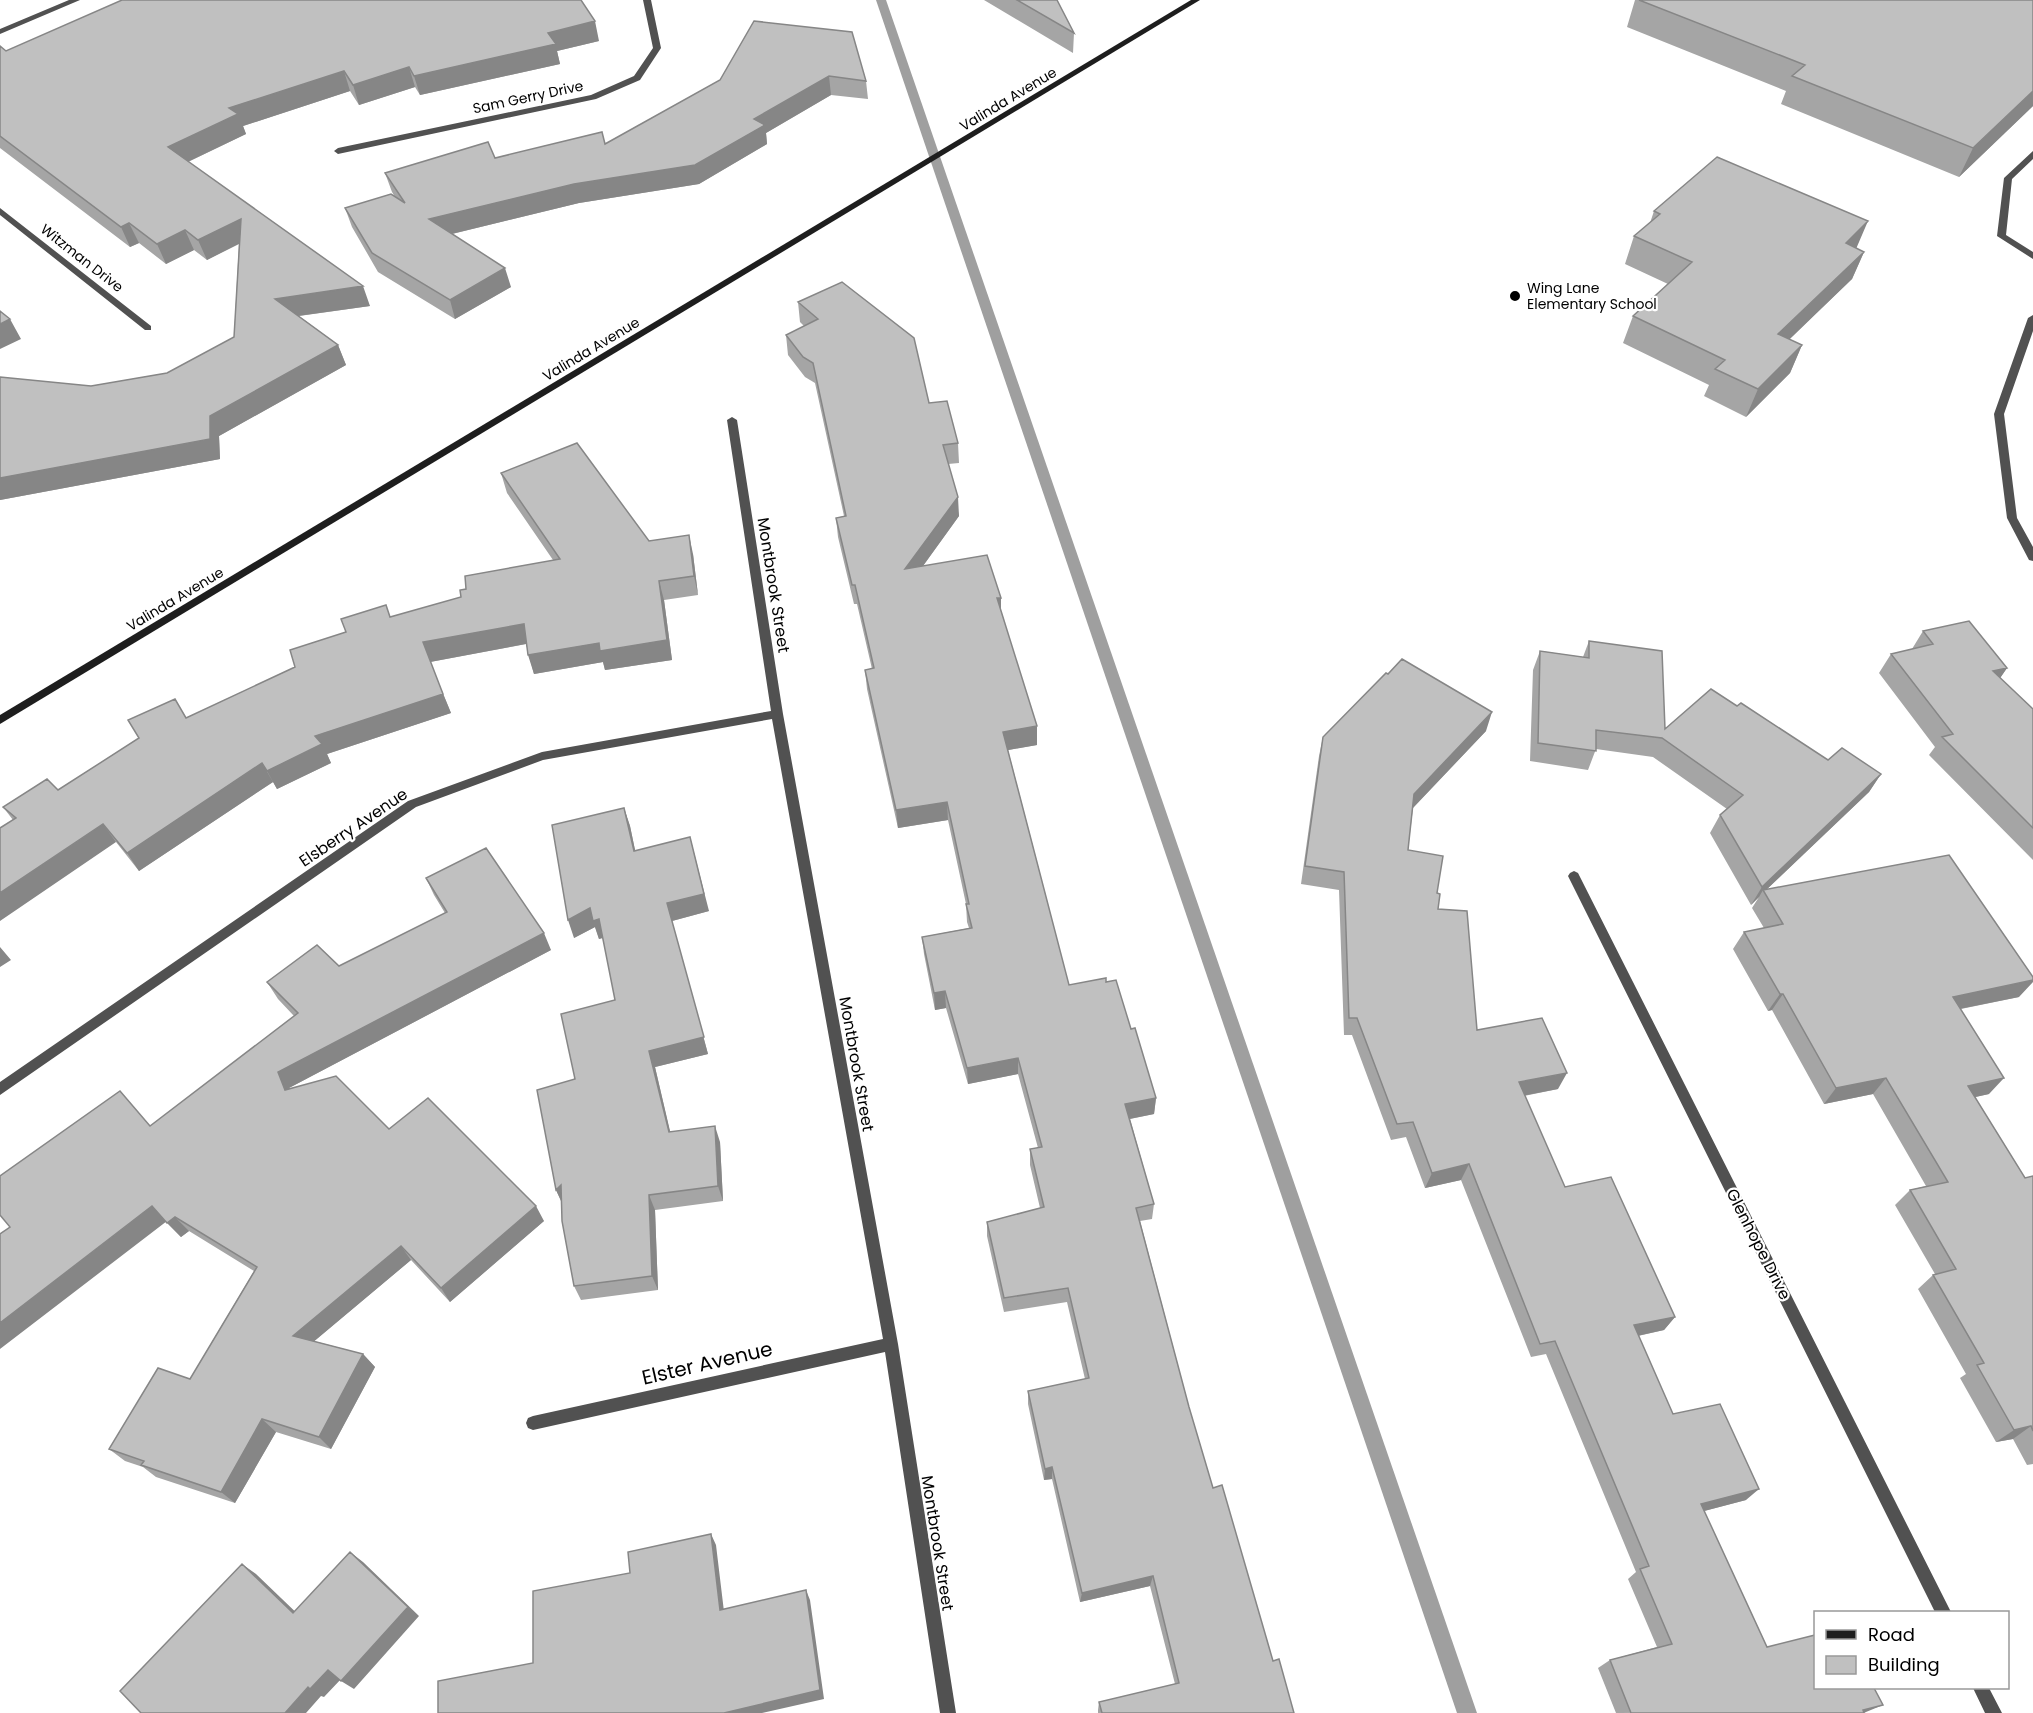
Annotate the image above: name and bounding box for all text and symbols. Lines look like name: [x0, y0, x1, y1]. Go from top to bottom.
street label: Valinda Avenue: [956, 62, 1061, 136]
street label: Sam Gerry Drive: [471, 75, 585, 118]
street label: Witzman Drive: [36, 219, 128, 297]
place label: Wing Lane Elementary School: [1527, 278, 1657, 314]
marker: Wing Lane Elementary School: [1508, 289, 1522, 303]
street label: Valinda Avenue: [539, 312, 644, 386]
street label: Montbrook Street: [751, 516, 796, 655]
street label: Valinda Avenue: [123, 562, 228, 636]
street label: Elsberry Avenue: [294, 782, 412, 872]
street label: Montbrook Street: [833, 995, 880, 1134]
street label: Glenhope Drive: [1721, 1185, 1797, 1304]
street label: Elster Avenue: [639, 1334, 775, 1392]
street label: Montbrook Street: [915, 1474, 960, 1613]
legend: [1814, 1611, 2009, 1689]
text: Road: [1868, 1622, 1915, 1647]
text: Building: [1868, 1652, 1940, 1677]

